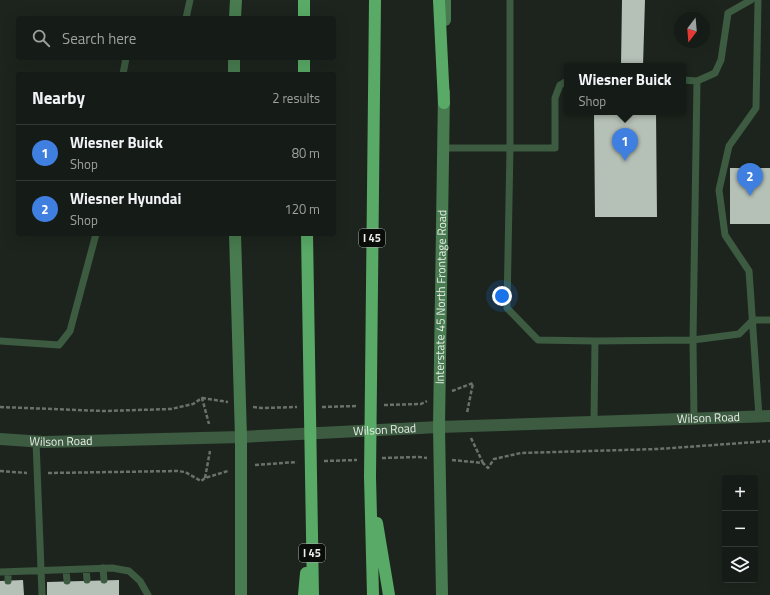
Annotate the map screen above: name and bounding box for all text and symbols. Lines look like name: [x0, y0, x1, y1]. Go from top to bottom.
north arrow: [674, 12, 710, 48]
search box: [16, 16, 336, 60]
icon: search: [30, 27, 52, 49]
text: Search here: [62, 27, 136, 50]
popup: [564, 63, 686, 115]
text: Wiesner Buick: [578, 68, 672, 91]
text: Nearby: [32, 85, 85, 111]
text: 2 results: [272, 88, 320, 108]
text: Shop: [578, 91, 606, 111]
pin: 1: [612, 128, 638, 161]
text: Wiesner Buick: [70, 131, 163, 154]
text: 1: [41, 143, 49, 163]
text: 80 m: [292, 143, 320, 163]
text: Shop: [70, 154, 98, 174]
pin: 2: [737, 163, 763, 196]
text: Wiesner Hyundai: [70, 187, 181, 210]
text: 2: [41, 199, 49, 219]
text: 120 m: [284, 199, 320, 219]
text: Shop: [70, 210, 98, 230]
street label: Interstate 45 North Frontage Road: [430, 210, 451, 384]
road number: I 45: [359, 229, 385, 247]
your location: [492, 286, 512, 306]
street label: Wilson Road: [677, 407, 740, 428]
street label: Wilson Road: [353, 418, 417, 440]
street label: Wilson Road: [29, 431, 93, 451]
map controls: [722, 475, 758, 583]
button: +: [722, 475, 758, 511]
button: −: [722, 511, 758, 547]
road number: I 45: [299, 544, 325, 562]
button: layers: [722, 547, 758, 583]

